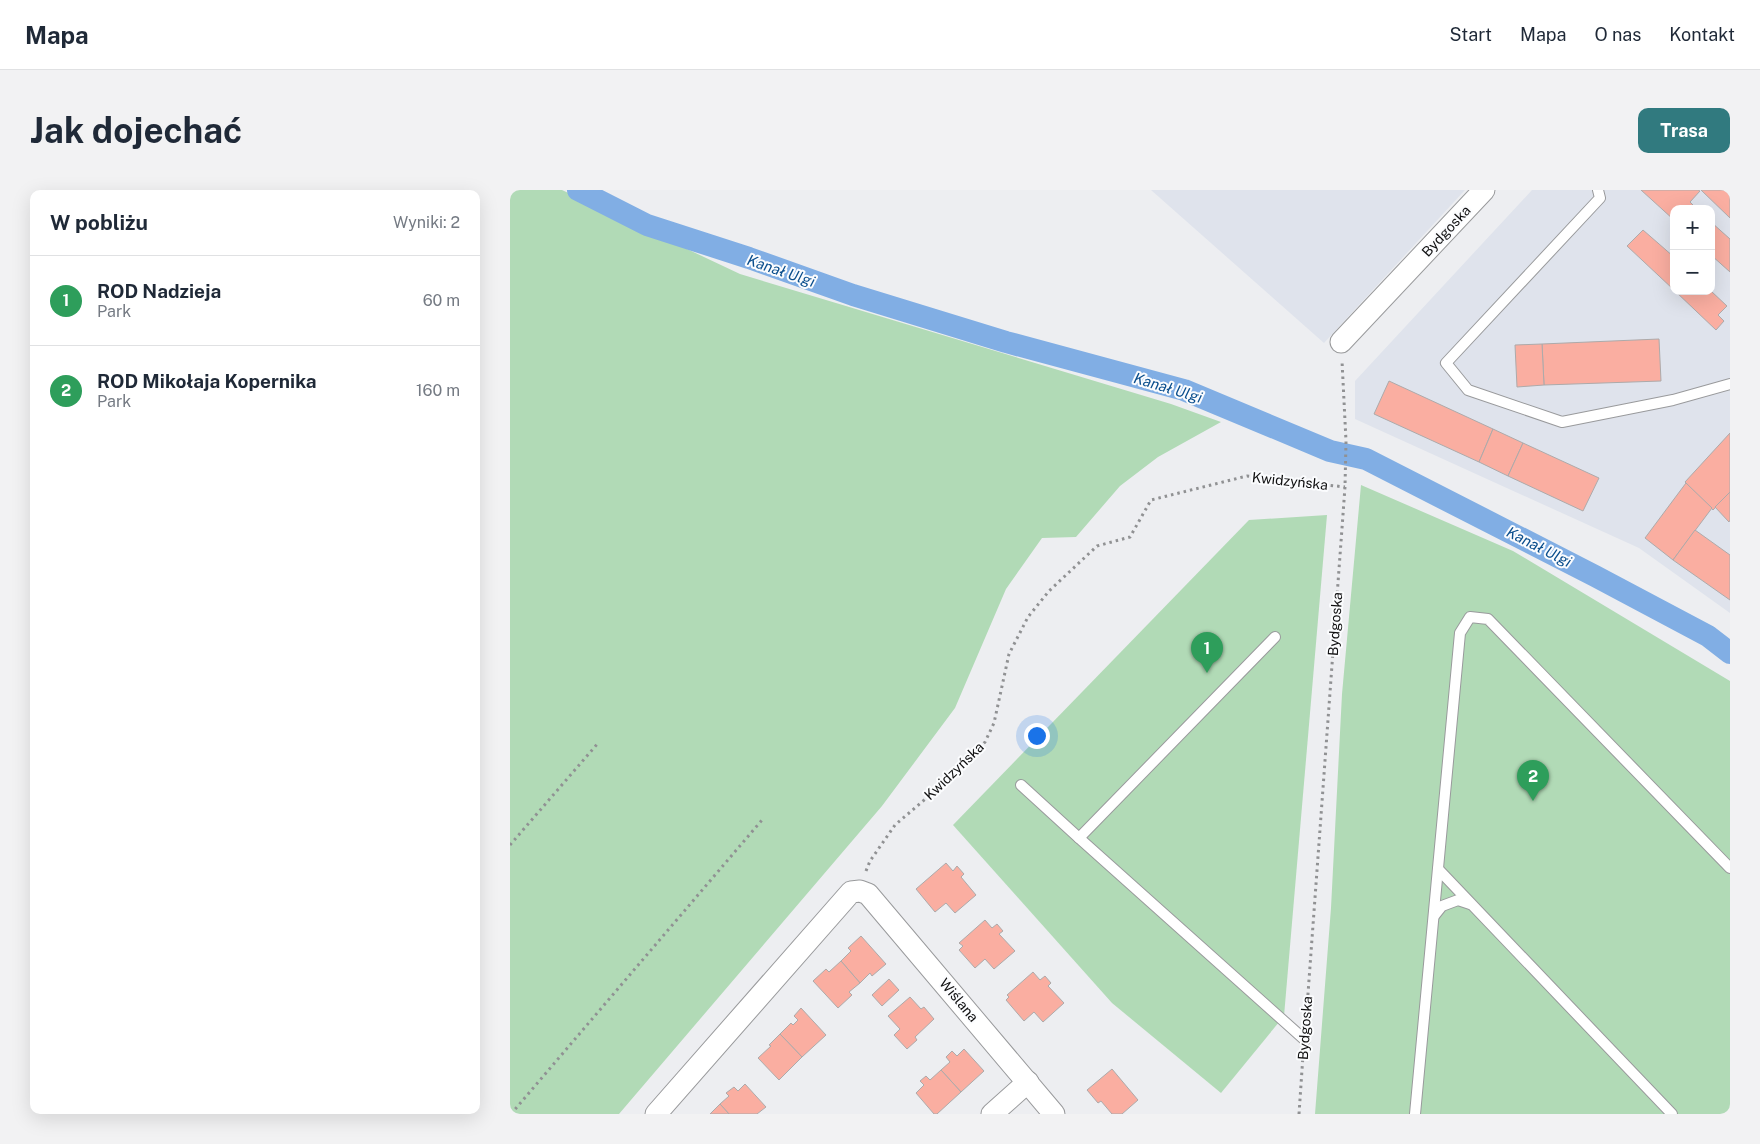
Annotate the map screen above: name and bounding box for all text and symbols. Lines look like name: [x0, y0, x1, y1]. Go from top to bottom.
text: Mapa: [25, 21, 89, 49]
text: Start: [1450, 24, 1492, 45]
text: Mapa: [1520, 24, 1566, 45]
text: O nas: [1594, 24, 1641, 45]
text: Kontakt: [1669, 24, 1735, 45]
button: Trasa: [1638, 108, 1730, 153]
text: Jak dojechać: [30, 110, 242, 151]
street label: Bydgoska: [1418, 202, 1474, 260]
map controls: [1670, 205, 1715, 295]
button: +: [1670, 205, 1715, 250]
text: W pobliżu: [50, 210, 148, 235]
text: Wyniki: 2: [393, 213, 460, 232]
button: −: [1670, 250, 1715, 295]
water label: Kanał Ulgi: [745, 251, 818, 290]
text: ROD Nadzieja: [97, 280, 221, 302]
text: 1: [63, 291, 69, 310]
text: 60 m: [423, 291, 460, 310]
text: Park: [97, 302, 131, 321]
water label: Kanał Ulgi: [1132, 369, 1205, 406]
text: ROD Mikołaja Kopernika: [97, 370, 317, 392]
text: 2: [61, 381, 71, 400]
text: 160 m: [416, 381, 460, 400]
text: Park: [97, 392, 131, 411]
street label: Kwidzyńska: [1251, 469, 1329, 493]
water label: Kanał Ulgi: [1504, 523, 1575, 570]
street label: Bydgoska: [1325, 592, 1345, 656]
pin: 1: [1191, 632, 1223, 673]
your location: [1024, 723, 1050, 749]
street label: Kwidzyńska: [921, 739, 987, 803]
pin: 2: [1517, 760, 1549, 801]
street label: Wiślana: [936, 975, 982, 1025]
street label: Bydgoska: [1295, 996, 1315, 1060]

